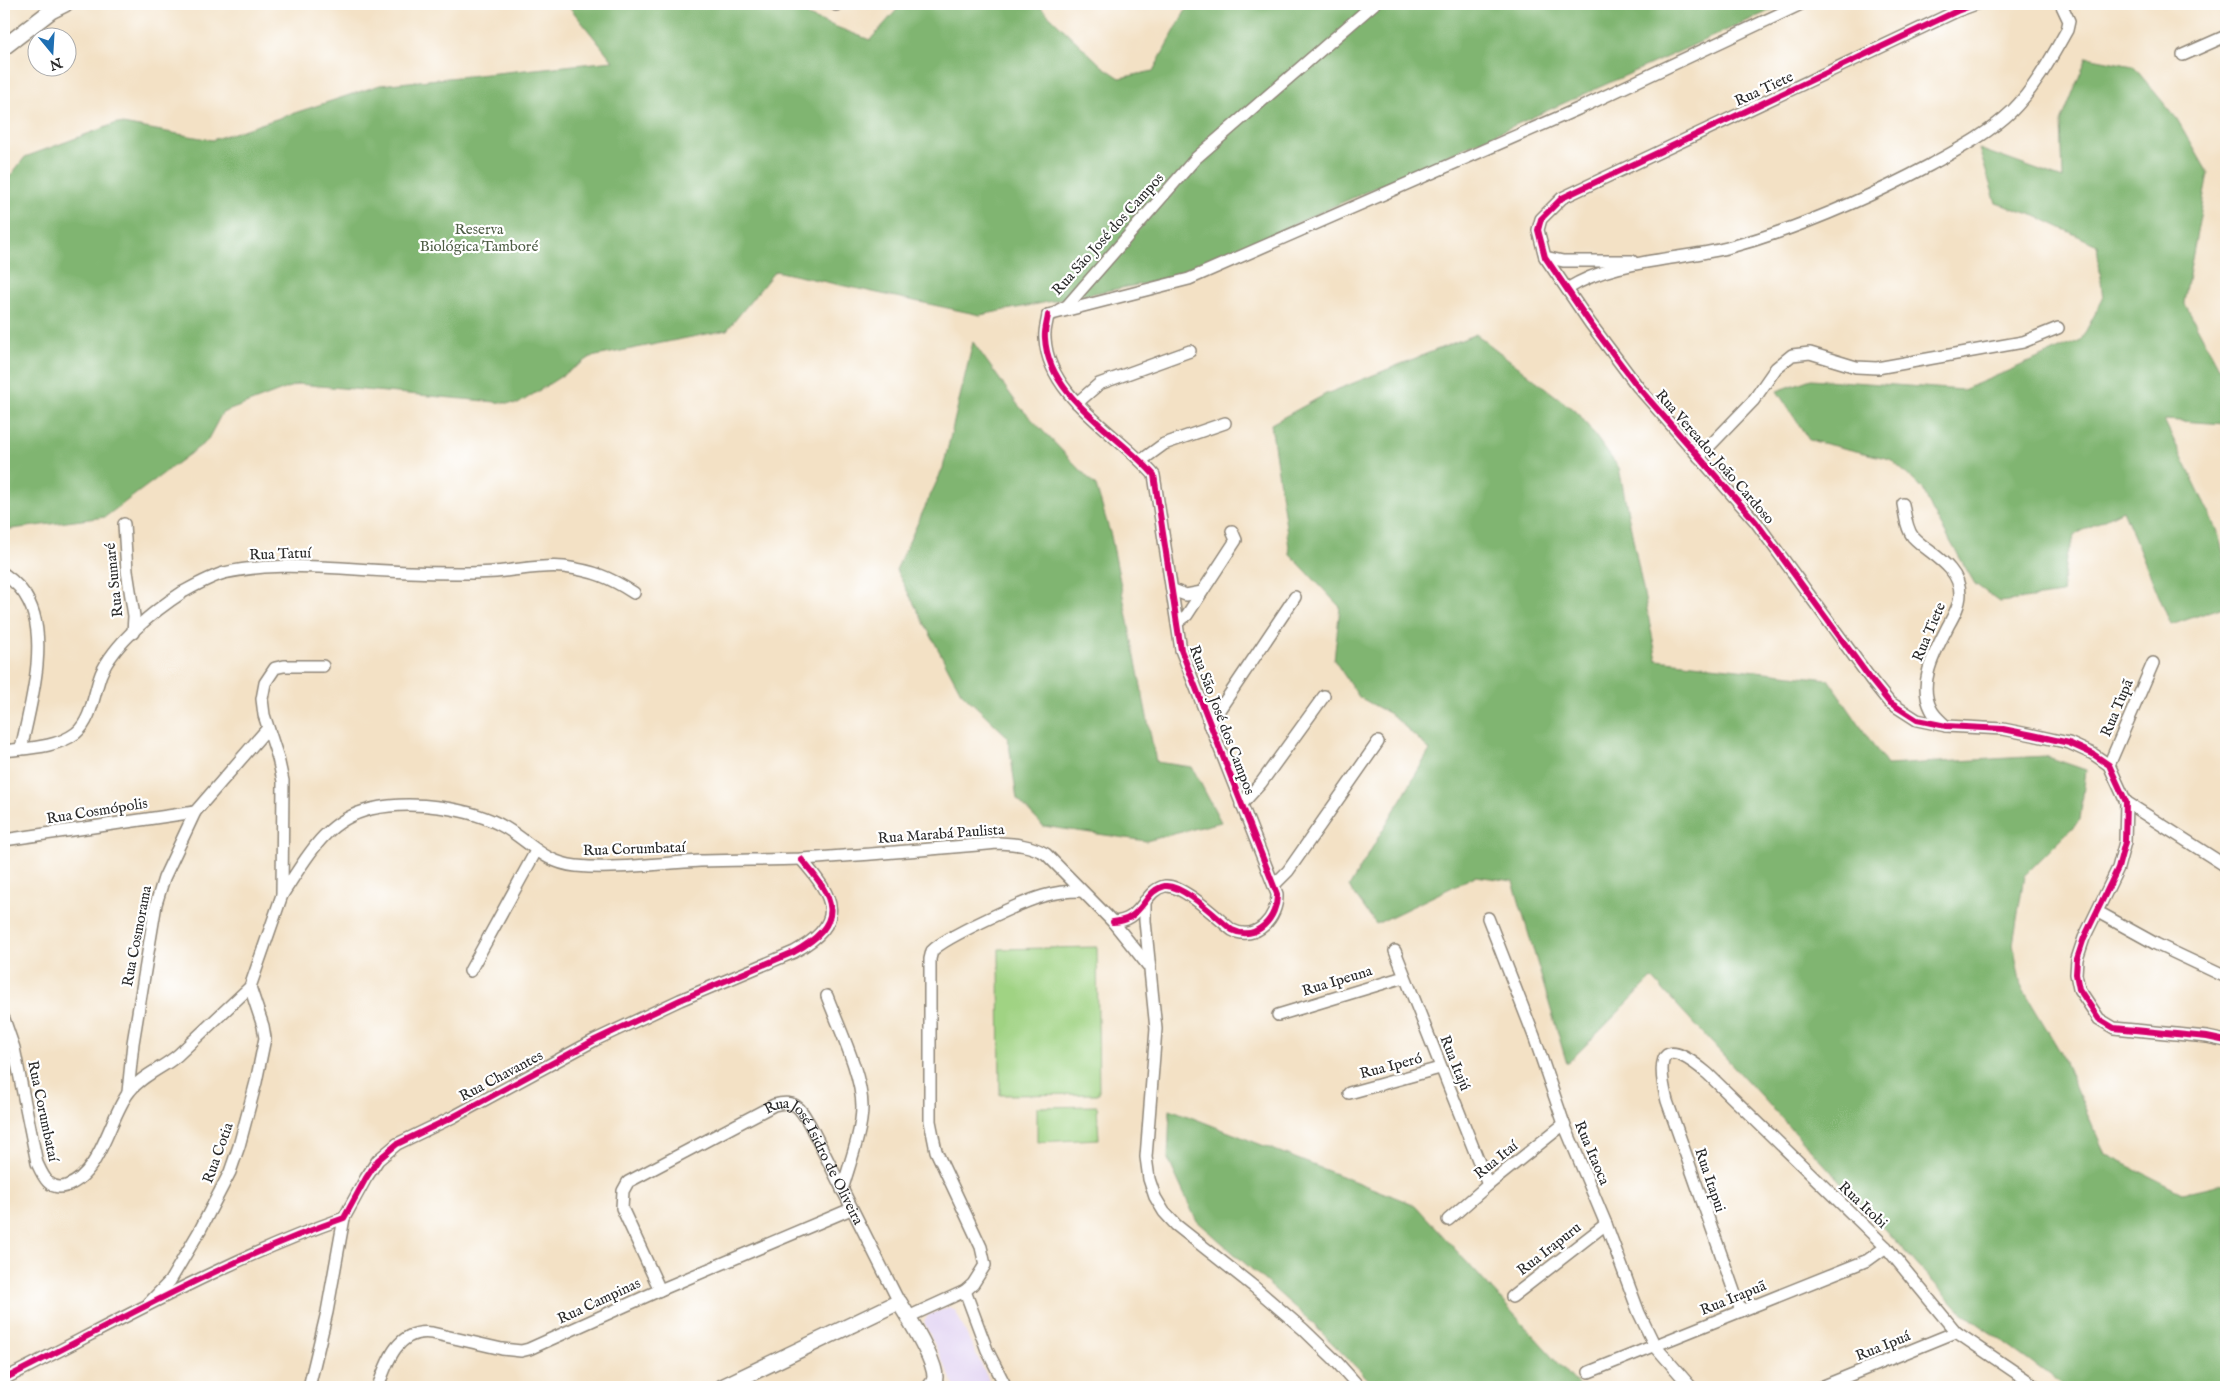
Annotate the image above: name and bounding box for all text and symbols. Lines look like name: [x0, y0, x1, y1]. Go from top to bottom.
north arrow: [28, 28, 78, 78]
text: N: [47, 53, 65, 74]
street label: Rua Tiete: [1732, 67, 1797, 111]
street label: Rua São José dos Campos: [1048, 169, 1168, 299]
park label: Reserva Biológica Tamboré: [420, 220, 538, 256]
street label: Rua Vereador João Cardoso: [1651, 386, 1779, 528]
street label: Rua Sumaré: [101, 542, 127, 618]
street label: Rua Tatuí: [249, 543, 312, 565]
street label: Rua Tiete: [1908, 599, 1950, 665]
street label: Rua São José dos Campos: [1185, 643, 1259, 797]
street label: Rua Tupã: [2096, 676, 2138, 740]
street label: Rua Cosmópolis: [45, 794, 149, 828]
street label: Rua Marabá Paulista: [877, 820, 1006, 848]
street label: Rua Corumbataí: [582, 838, 687, 860]
street label: Rua Cosmorama: [118, 883, 156, 988]
street label: Rua Ipeuna: [1300, 961, 1375, 1001]
street label: Rua Itajú: [1435, 1032, 1475, 1094]
street label: Rua Chavantes: [456, 1046, 546, 1106]
street label: Rua Iperó: [1358, 1049, 1424, 1083]
street label: Rua Corumbataí: [23, 1059, 63, 1164]
street label: Rua José Isidro de Oliveira: [761, 1094, 868, 1228]
street label: Rua Itaoca: [1570, 1118, 1614, 1188]
street label: Rua Cotia: [198, 1120, 238, 1186]
street label: Rua Itaí: [1470, 1136, 1522, 1183]
street label: Rua Itapui: [1690, 1145, 1730, 1215]
street label: Rua Itobi: [1834, 1177, 1892, 1233]
street label: Rua Irapuru: [1513, 1218, 1585, 1280]
street label: Rua Campinas: [554, 1273, 644, 1329]
street label: Rua Irapuã: [1697, 1276, 1769, 1320]
street label: Rua Ipuá: [1853, 1326, 1914, 1366]

